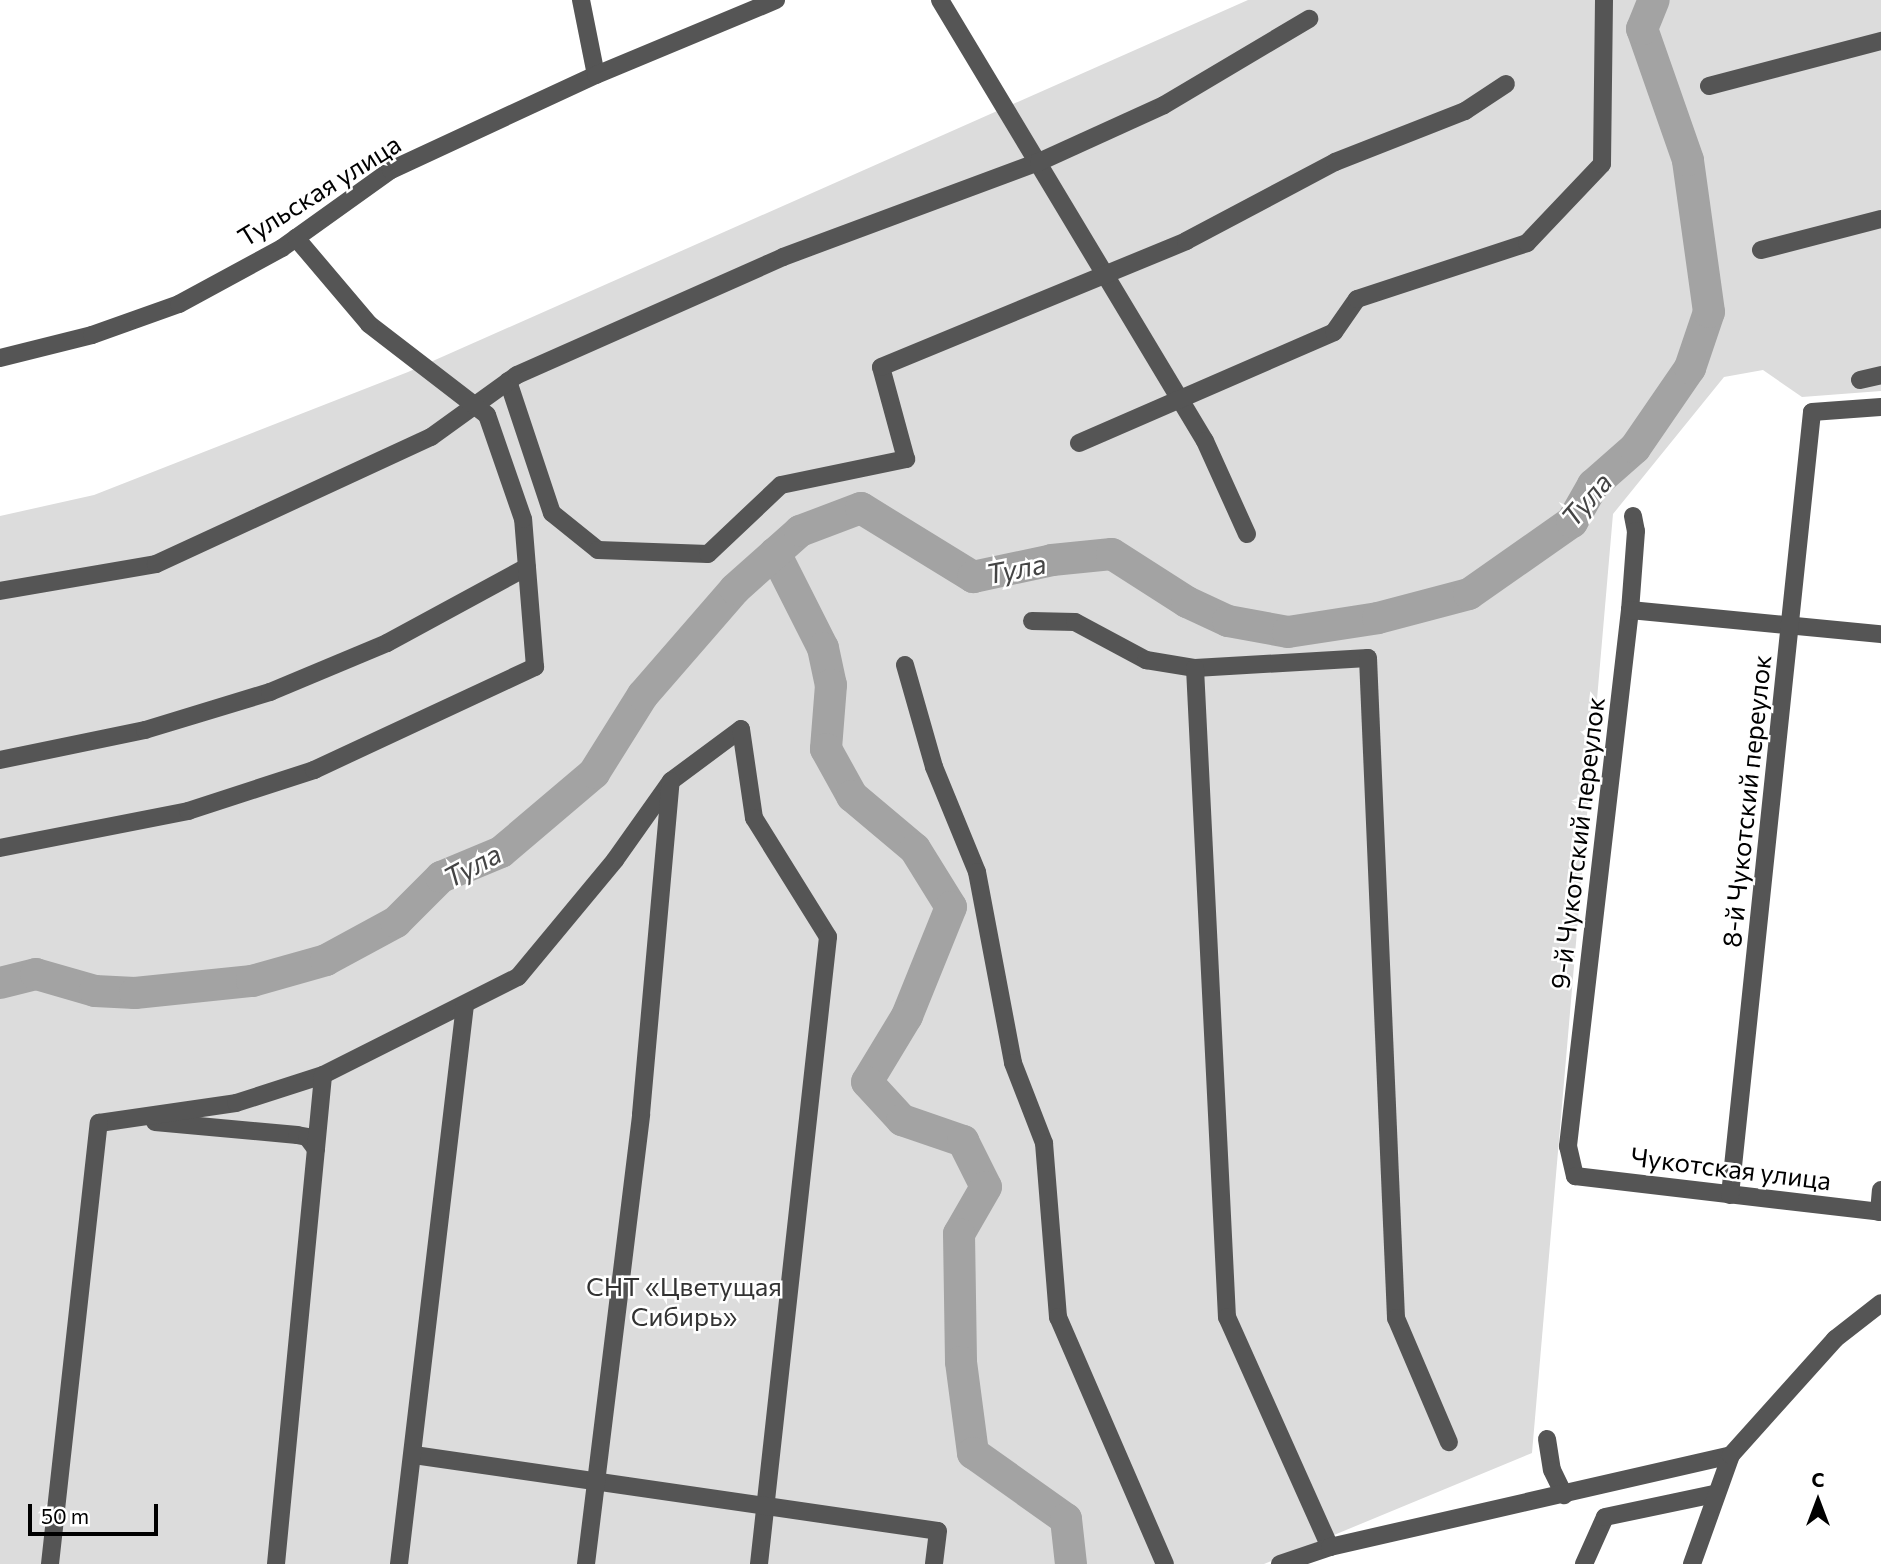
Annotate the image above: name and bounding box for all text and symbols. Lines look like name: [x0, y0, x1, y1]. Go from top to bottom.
street label: Тульская улица: [232, 128, 406, 252]
water label: Тула: [1553, 465, 1619, 533]
water label: Тула: [983, 546, 1049, 590]
street label: 8-й Чукотский переулок: [1715, 653, 1777, 949]
street label: 9-й Чукотский переулок: [1544, 695, 1610, 991]
water label: Тула: [437, 836, 507, 894]
street label: Чукотская улица: [1629, 1140, 1833, 1196]
park label: СНТ «Цветущая Сибирь»: [586, 1270, 782, 1332]
north arrow: [1783, 1466, 1853, 1536]
text: С: [1812, 1468, 1825, 1491]
scale bar: [32, 1490, 161, 1534]
text: 50 m: [41, 1503, 89, 1528]

